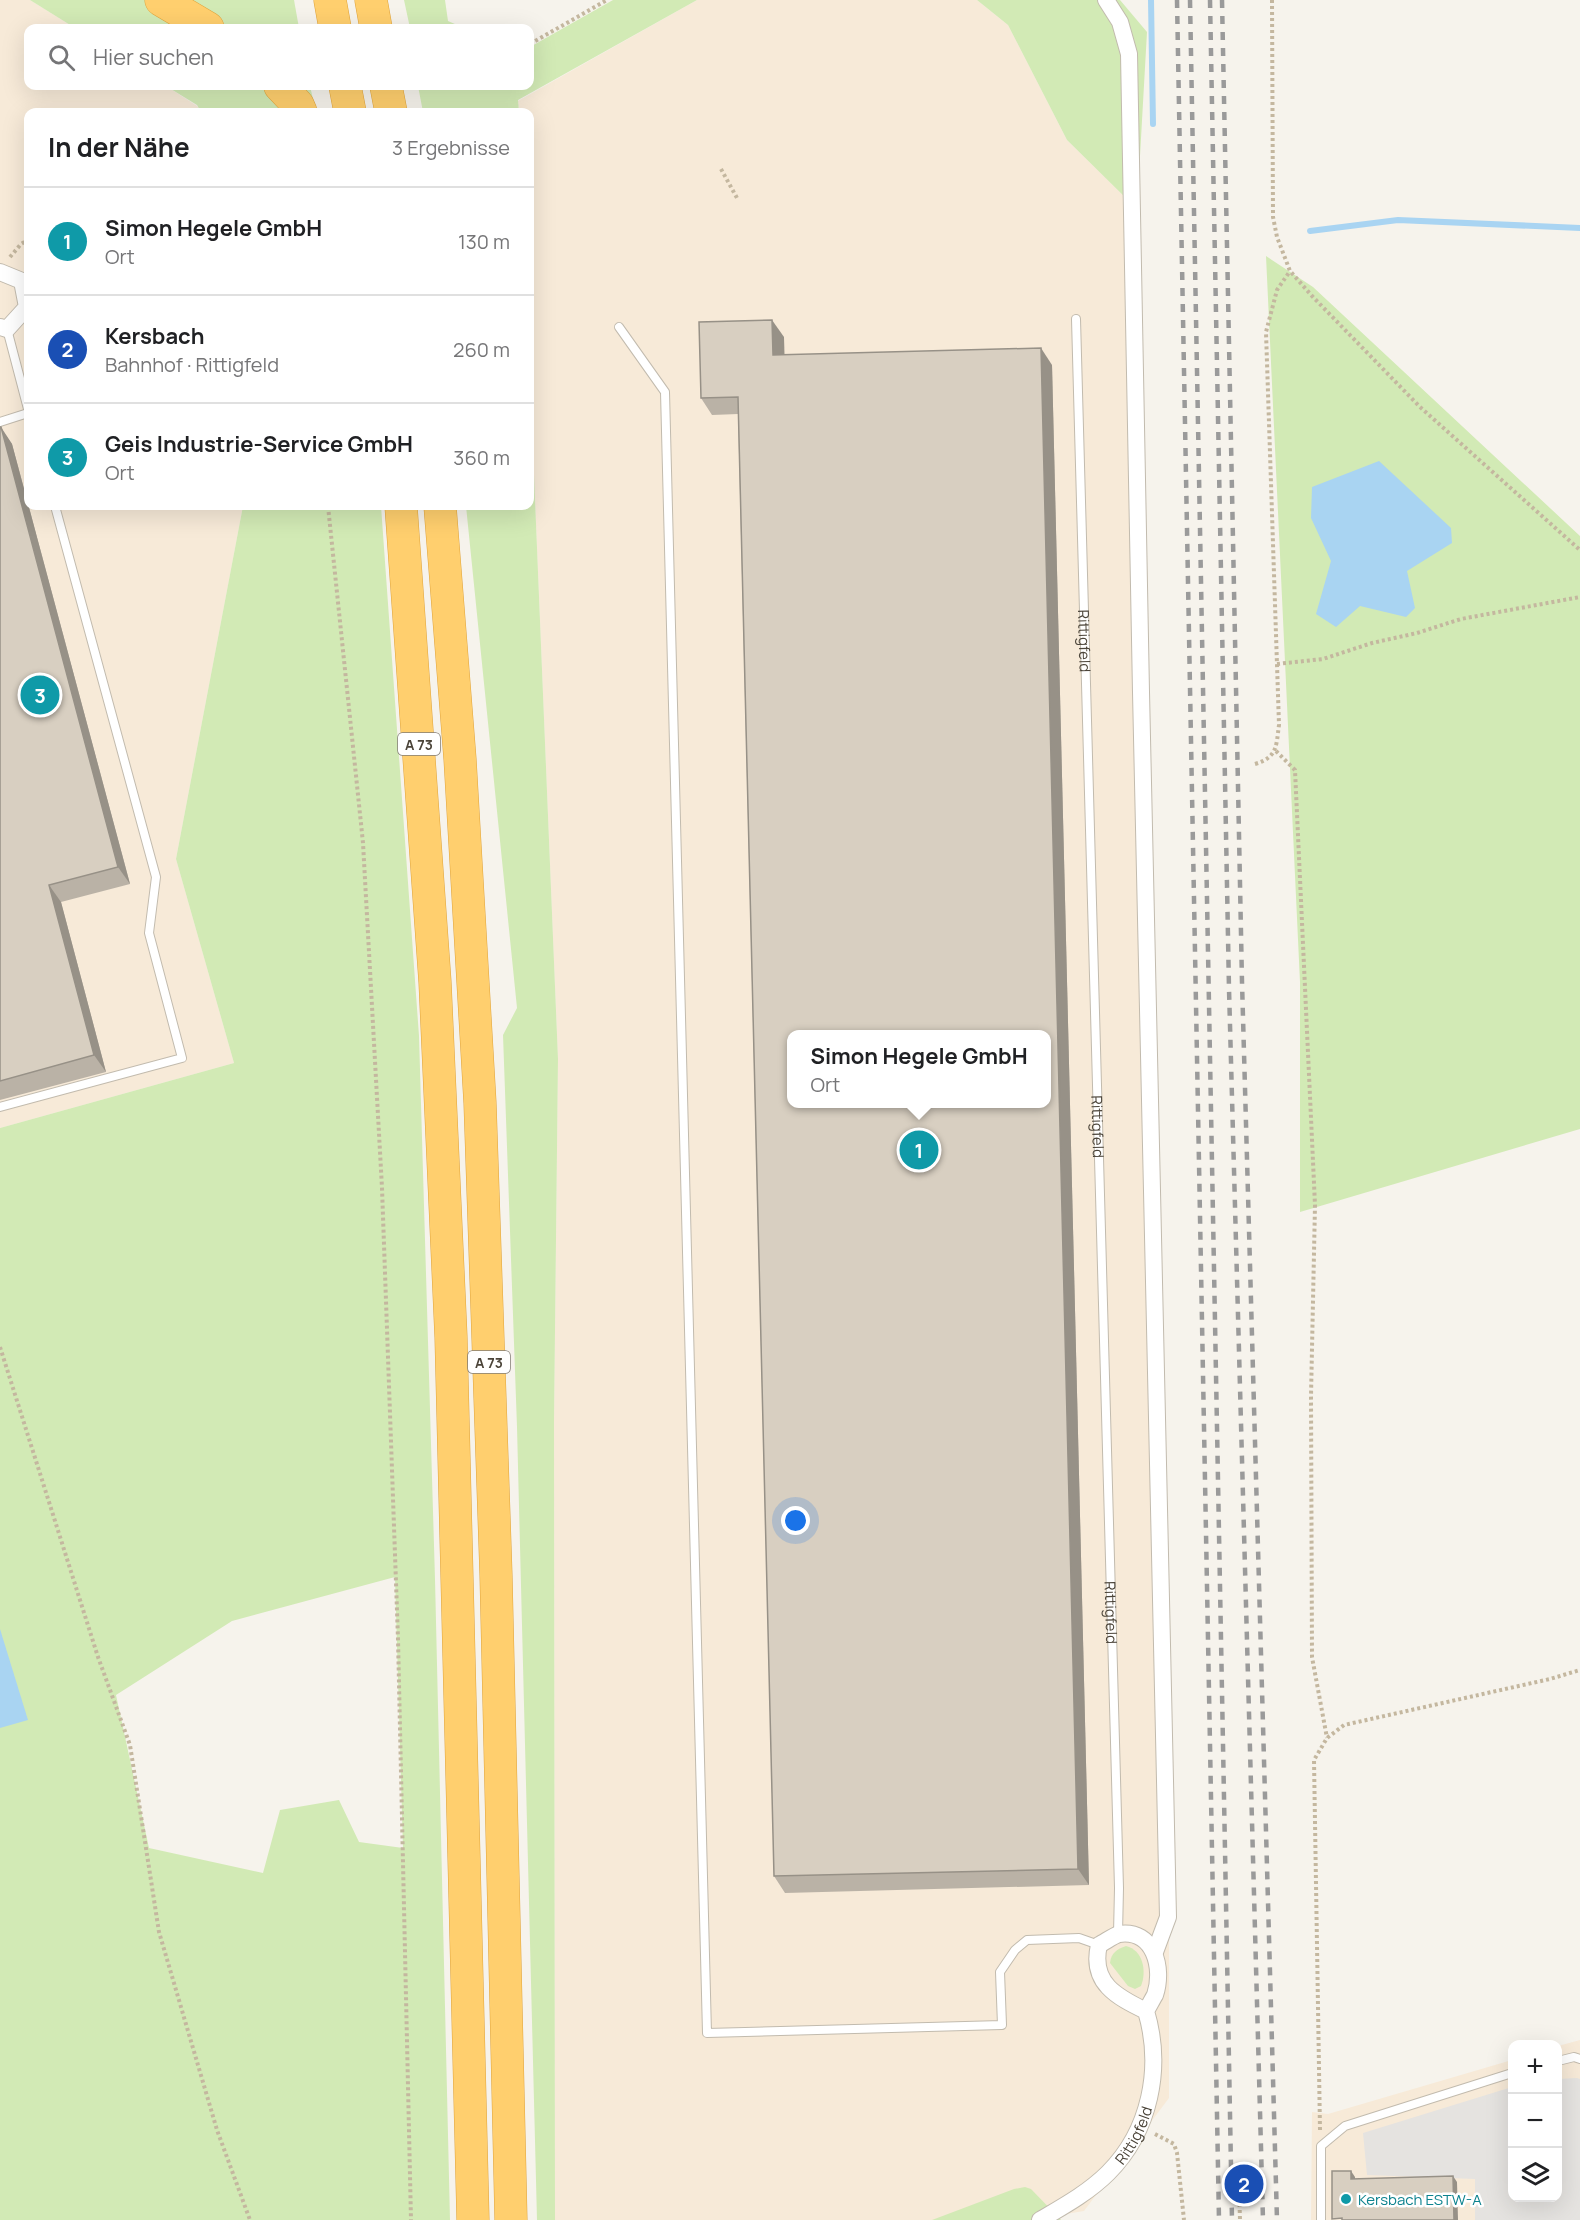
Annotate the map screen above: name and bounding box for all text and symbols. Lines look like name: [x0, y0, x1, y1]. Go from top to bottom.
search box: [24, 24, 534, 90]
icon: search: [45, 41, 78, 74]
text: Hier suchen: [93, 42, 214, 72]
text: In der Nähe: [48, 129, 190, 165]
text: 3 Ergebnisse: [392, 134, 510, 161]
text: Simon Hegele GmbH: [105, 213, 322, 243]
text: 1: [63, 228, 72, 255]
text: 130 m: [458, 228, 510, 255]
text: Ort: [105, 243, 135, 270]
text: Kersbach: [105, 321, 205, 351]
text: 2: [62, 336, 73, 363]
text: 260 m: [453, 336, 510, 363]
text: Bahnhof · Rittigfeld: [105, 351, 279, 378]
text: Geis Industrie-Service GmbH: [105, 429, 413, 459]
text: 3: [62, 444, 73, 471]
text: 360 m: [453, 444, 510, 471]
text: Ort: [105, 459, 135, 486]
street label: Rittigfeld: [1073, 609, 1096, 673]
pin: 3: [20, 672, 60, 718]
road number: A 73: [398, 733, 440, 755]
popup: [787, 1030, 1051, 1108]
text: Simon Hegele GmbH: [810, 1041, 1028, 1071]
text: Ort: [810, 1071, 840, 1098]
street label: Rittigfeld: [1087, 1095, 1109, 1158]
pin: 1: [900, 1128, 938, 1172]
road number: A 73: [468, 1351, 510, 1373]
your location: [781, 1506, 810, 1535]
street label: Rittigfeld: [1100, 1581, 1123, 1644]
map controls: [1508, 2040, 1562, 2202]
button: +: [1508, 2040, 1562, 2094]
button: −: [1508, 2094, 1562, 2148]
street label: Rittigfeld: [1110, 2104, 1157, 2168]
button: layers: [1508, 2148, 1562, 2202]
pin: 2: [1224, 2162, 1264, 2206]
place label: Kersbach ESTW-A: [1358, 2189, 1482, 2210]
marker: Kersbach ESTW-A: [1339, 2192, 1353, 2206]

